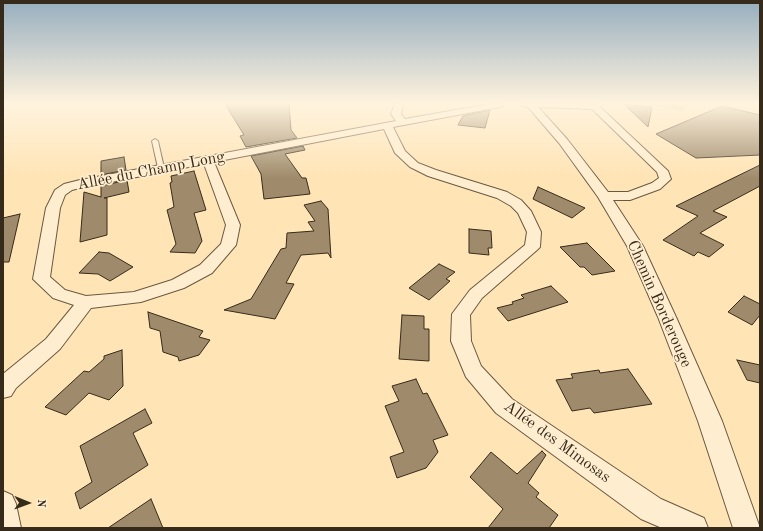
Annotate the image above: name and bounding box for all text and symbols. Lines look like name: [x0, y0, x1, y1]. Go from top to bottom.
street label: Allée du Champ Long: [75, 147, 227, 195]
street label: Chemin Borderouge: [622, 237, 696, 371]
street label: Allée des Mimosas: [500, 397, 614, 487]
north arrow: [8, 483, 48, 523]
text: N: [35, 499, 46, 508]

